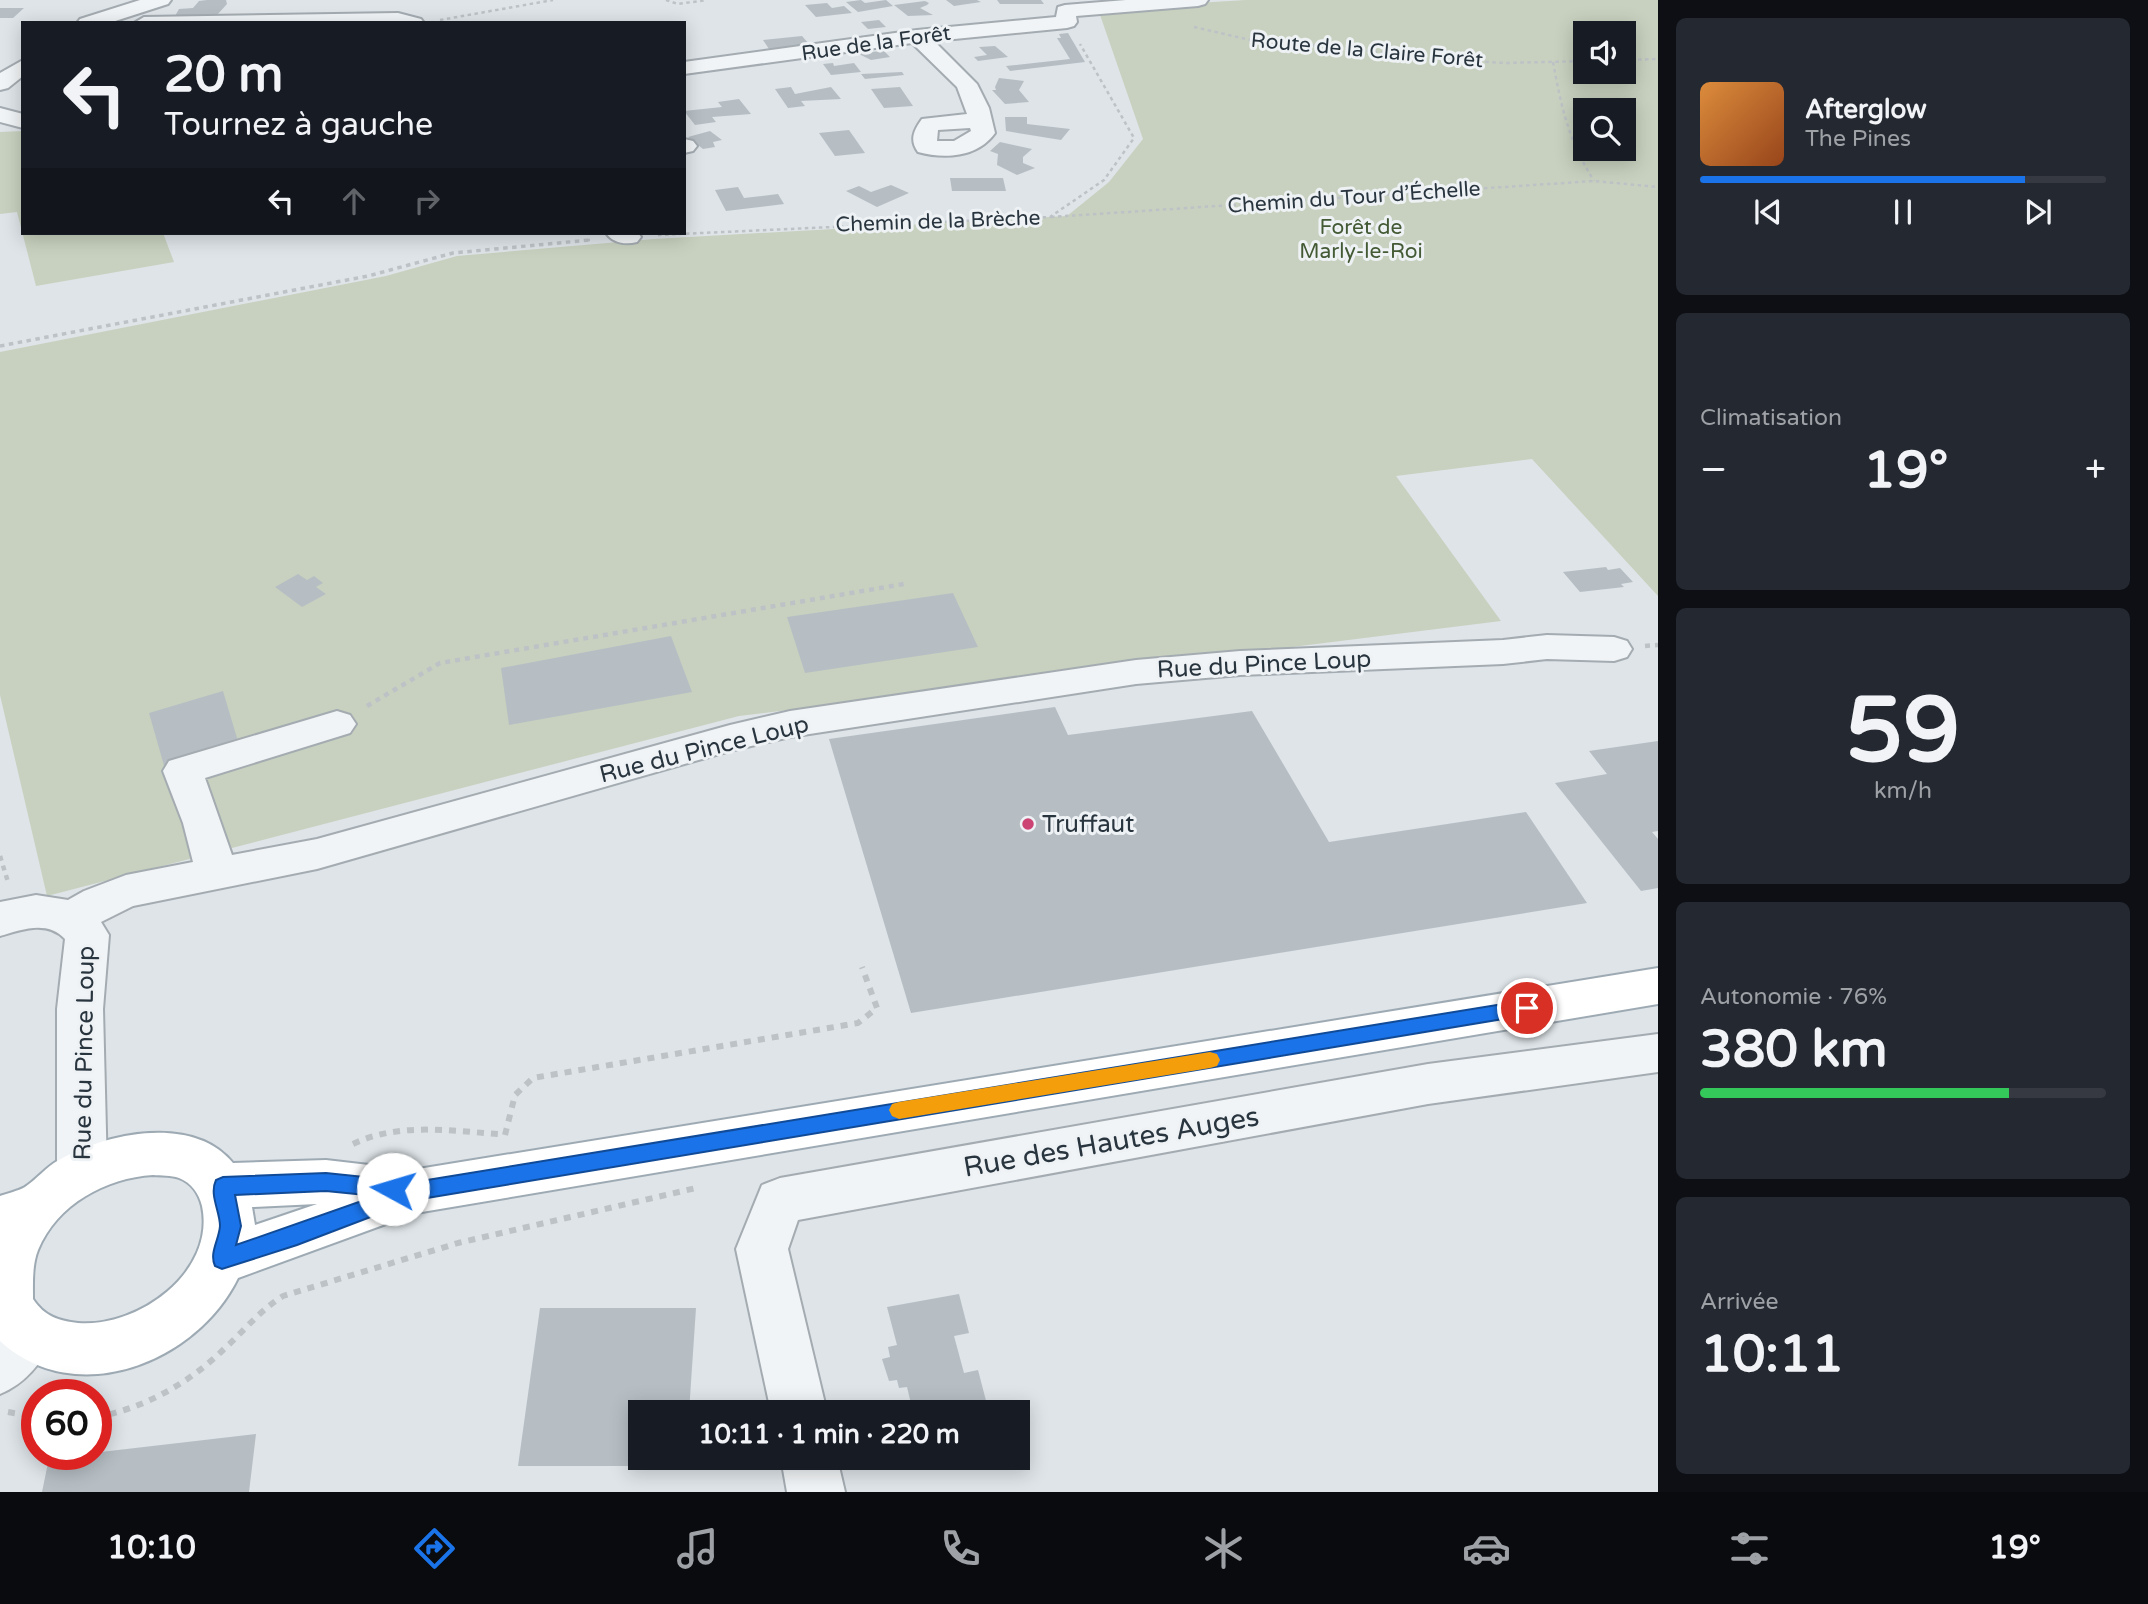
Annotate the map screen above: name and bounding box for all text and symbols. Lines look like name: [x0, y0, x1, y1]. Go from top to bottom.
street label: Rue de la Forêt: [800, 21, 952, 66]
map controls: [1573, 21, 1636, 161]
button: sound: [1573, 21, 1636, 84]
street label: Route de la Claire Forêt: [1250, 28, 1484, 73]
text: 20 m: [164, 46, 283, 105]
icon: left: [49, 49, 140, 140]
text: Afterglow: [1805, 94, 1927, 125]
button: search: [1573, 98, 1636, 161]
text: Tournez à gauche: [164, 106, 433, 144]
text: The Pines: [1805, 125, 1911, 153]
street label: Chemin du Tour d’Échelle: [1227, 176, 1482, 219]
icon: left: [262, 182, 300, 220]
icon: ahead: [335, 182, 373, 220]
icon: right: [408, 182, 446, 220]
icon: previous: [1749, 193, 1787, 231]
icon: pause: [1884, 193, 1922, 231]
icon: next: [2019, 193, 2057, 231]
street label: Chemin de la Brèche: [835, 205, 1041, 238]
park label: Forêt de Marly-le-Roi: [1299, 215, 1423, 264]
text: Climatisation: [1700, 404, 1842, 432]
text: 19°: [1863, 439, 1948, 502]
text: −: [1700, 447, 1727, 493]
text: +: [2085, 447, 2106, 493]
street label: Rue du Pince Loup: [1156, 644, 1372, 685]
text: 59: [1846, 676, 1960, 786]
street label: Rue du Pince Loup: [596, 709, 812, 790]
text: km/h: [1874, 777, 1932, 805]
place label: Truffaut: [1042, 810, 1134, 839]
marker: Truffaut: [1020, 816, 1036, 832]
street label: Rue du Pince Loup: [68, 945, 101, 1161]
pin: [1497, 978, 1557, 1038]
text: Autonomie · 76%: [1700, 983, 1887, 1011]
icon: arrive: [1508, 989, 1546, 1027]
text: 380 km: [1700, 1018, 1888, 1081]
street label: Rue des Hautes Auges: [961, 1099, 1262, 1185]
position arrow: [356, 1152, 430, 1226]
text: Arrivée: [1700, 1288, 1778, 1316]
text: 10:11: [1700, 1323, 1844, 1386]
speed limit sign: 60: [21, 1379, 112, 1470]
text: 10:11 · 1 min · 220 m: [698, 1419, 960, 1450]
icon: directions: [410, 1524, 459, 1573]
icon: music: [673, 1524, 722, 1573]
icon: phone: [936, 1524, 985, 1573]
icon: climate: [1199, 1524, 1248, 1573]
icon: car: [1462, 1524, 1511, 1573]
icon: filters: [1725, 1524, 1774, 1573]
text: 10:10: [107, 1529, 196, 1567]
text: 19°: [1989, 1529, 2041, 1567]

